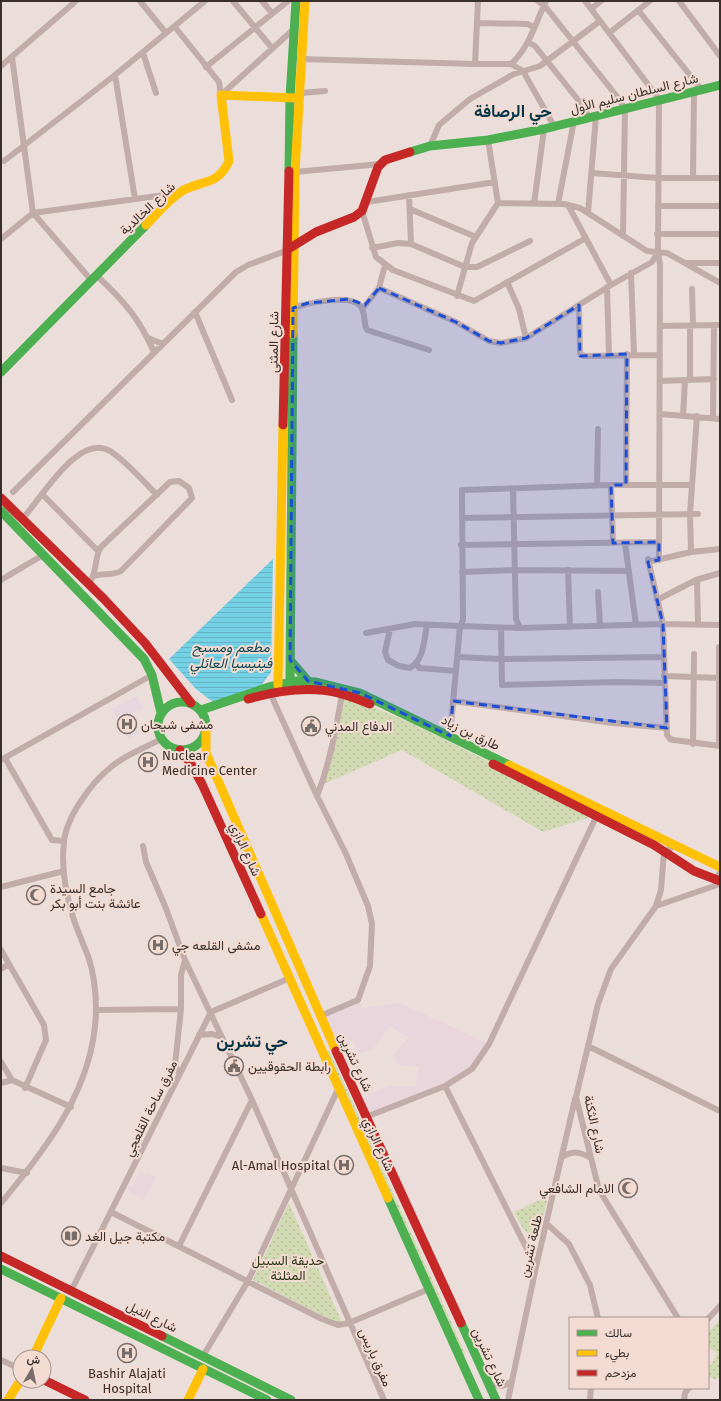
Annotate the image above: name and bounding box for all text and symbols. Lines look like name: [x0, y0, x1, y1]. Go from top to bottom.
street label: شارع السلطان سليم الأول: [569, 70, 700, 119]
district label: حي الرصافة: [474, 101, 552, 125]
street label: شارع الخالدية: [117, 179, 179, 239]
street label: شارع المثنى: [265, 311, 284, 373]
water label: مطعم ومسبح فينيسيا العائلي: [190, 639, 273, 675]
street label: طارق بن زياد: [439, 712, 502, 754]
hospital icon: مشفى شيحان: [116, 713, 138, 735]
public building icon: الدفاع المدني: [300, 715, 322, 737]
place label: مشفى شيحان: [141, 717, 213, 733]
place label: الدفاع المدني: [325, 719, 392, 737]
place label: Nuclear Medicine Center: [162, 748, 257, 778]
hospital icon: Nuclear Medicine Center: [137, 751, 159, 773]
street label: شارع الرازي: [224, 820, 264, 880]
place label: جامع السيدة عائشة بنت أبو بكر: [49, 881, 141, 912]
mosque icon: جامع السيدة عائشة بنت أبو بكر: [25, 884, 47, 906]
hospital icon: مشفى القلعه جي: [147, 934, 169, 956]
place label: مشفى القلعه جي: [172, 938, 260, 956]
street label: شارع تشرين: [334, 1030, 376, 1095]
district label: حي تشرين: [216, 1031, 288, 1055]
public building icon: رابطة الحقوقيين: [223, 1055, 245, 1077]
street label: مفرق ساحة القلعجي: [121, 1058, 183, 1160]
place label: رابطة الحقوقيين: [248, 1059, 331, 1075]
street label: شارع الثكنة: [579, 1094, 608, 1155]
street label: شارع الرازي: [357, 1115, 397, 1175]
hospital icon: Al-Amal Hospital: [333, 1154, 355, 1176]
place label: Al-Amal Hospital: [232, 1158, 330, 1173]
mosque icon: الامام الشافعي: [617, 1177, 639, 1199]
place label: الامام الشافعي: [539, 1181, 614, 1199]
street label: طلعة تشرين: [516, 1213, 546, 1279]
library icon: مكتبة جيل الغد: [60, 1225, 82, 1247]
place label: مكتبة جيل الغد: [85, 1229, 165, 1245]
park label: حديقة السبيل المثلثة: [252, 1253, 325, 1283]
street label: شارع النيل: [123, 1298, 180, 1337]
legend: [569, 1317, 709, 1389]
street label: شارع تشرين: [468, 1325, 510, 1390]
street label: مفرق باريس: [355, 1326, 395, 1389]
text: سالك: [605, 1326, 632, 1340]
hospital icon: Bashir Alajati Hospital: [116, 1342, 138, 1364]
text: بطيء: [605, 1346, 629, 1363]
north arrow: [12, 1349, 52, 1389]
text: ش: [26, 1352, 41, 1367]
place label: Bashir Alajati Hospital: [88, 1366, 166, 1396]
text: مزدحم: [605, 1366, 636, 1381]

